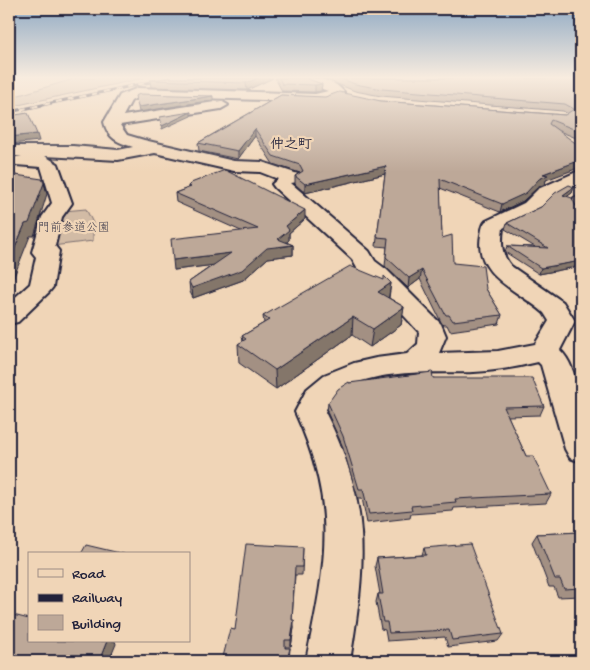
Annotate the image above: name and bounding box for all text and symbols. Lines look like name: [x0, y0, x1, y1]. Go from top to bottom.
district label: 仲之町: [270, 137, 312, 154]
park label: 門前参道公園: [38, 221, 110, 236]
legend: [28, 552, 190, 642]
text: Road: [72, 566, 106, 584]
text: Railway: [72, 590, 123, 608]
text: Building: [71, 616, 121, 634]

